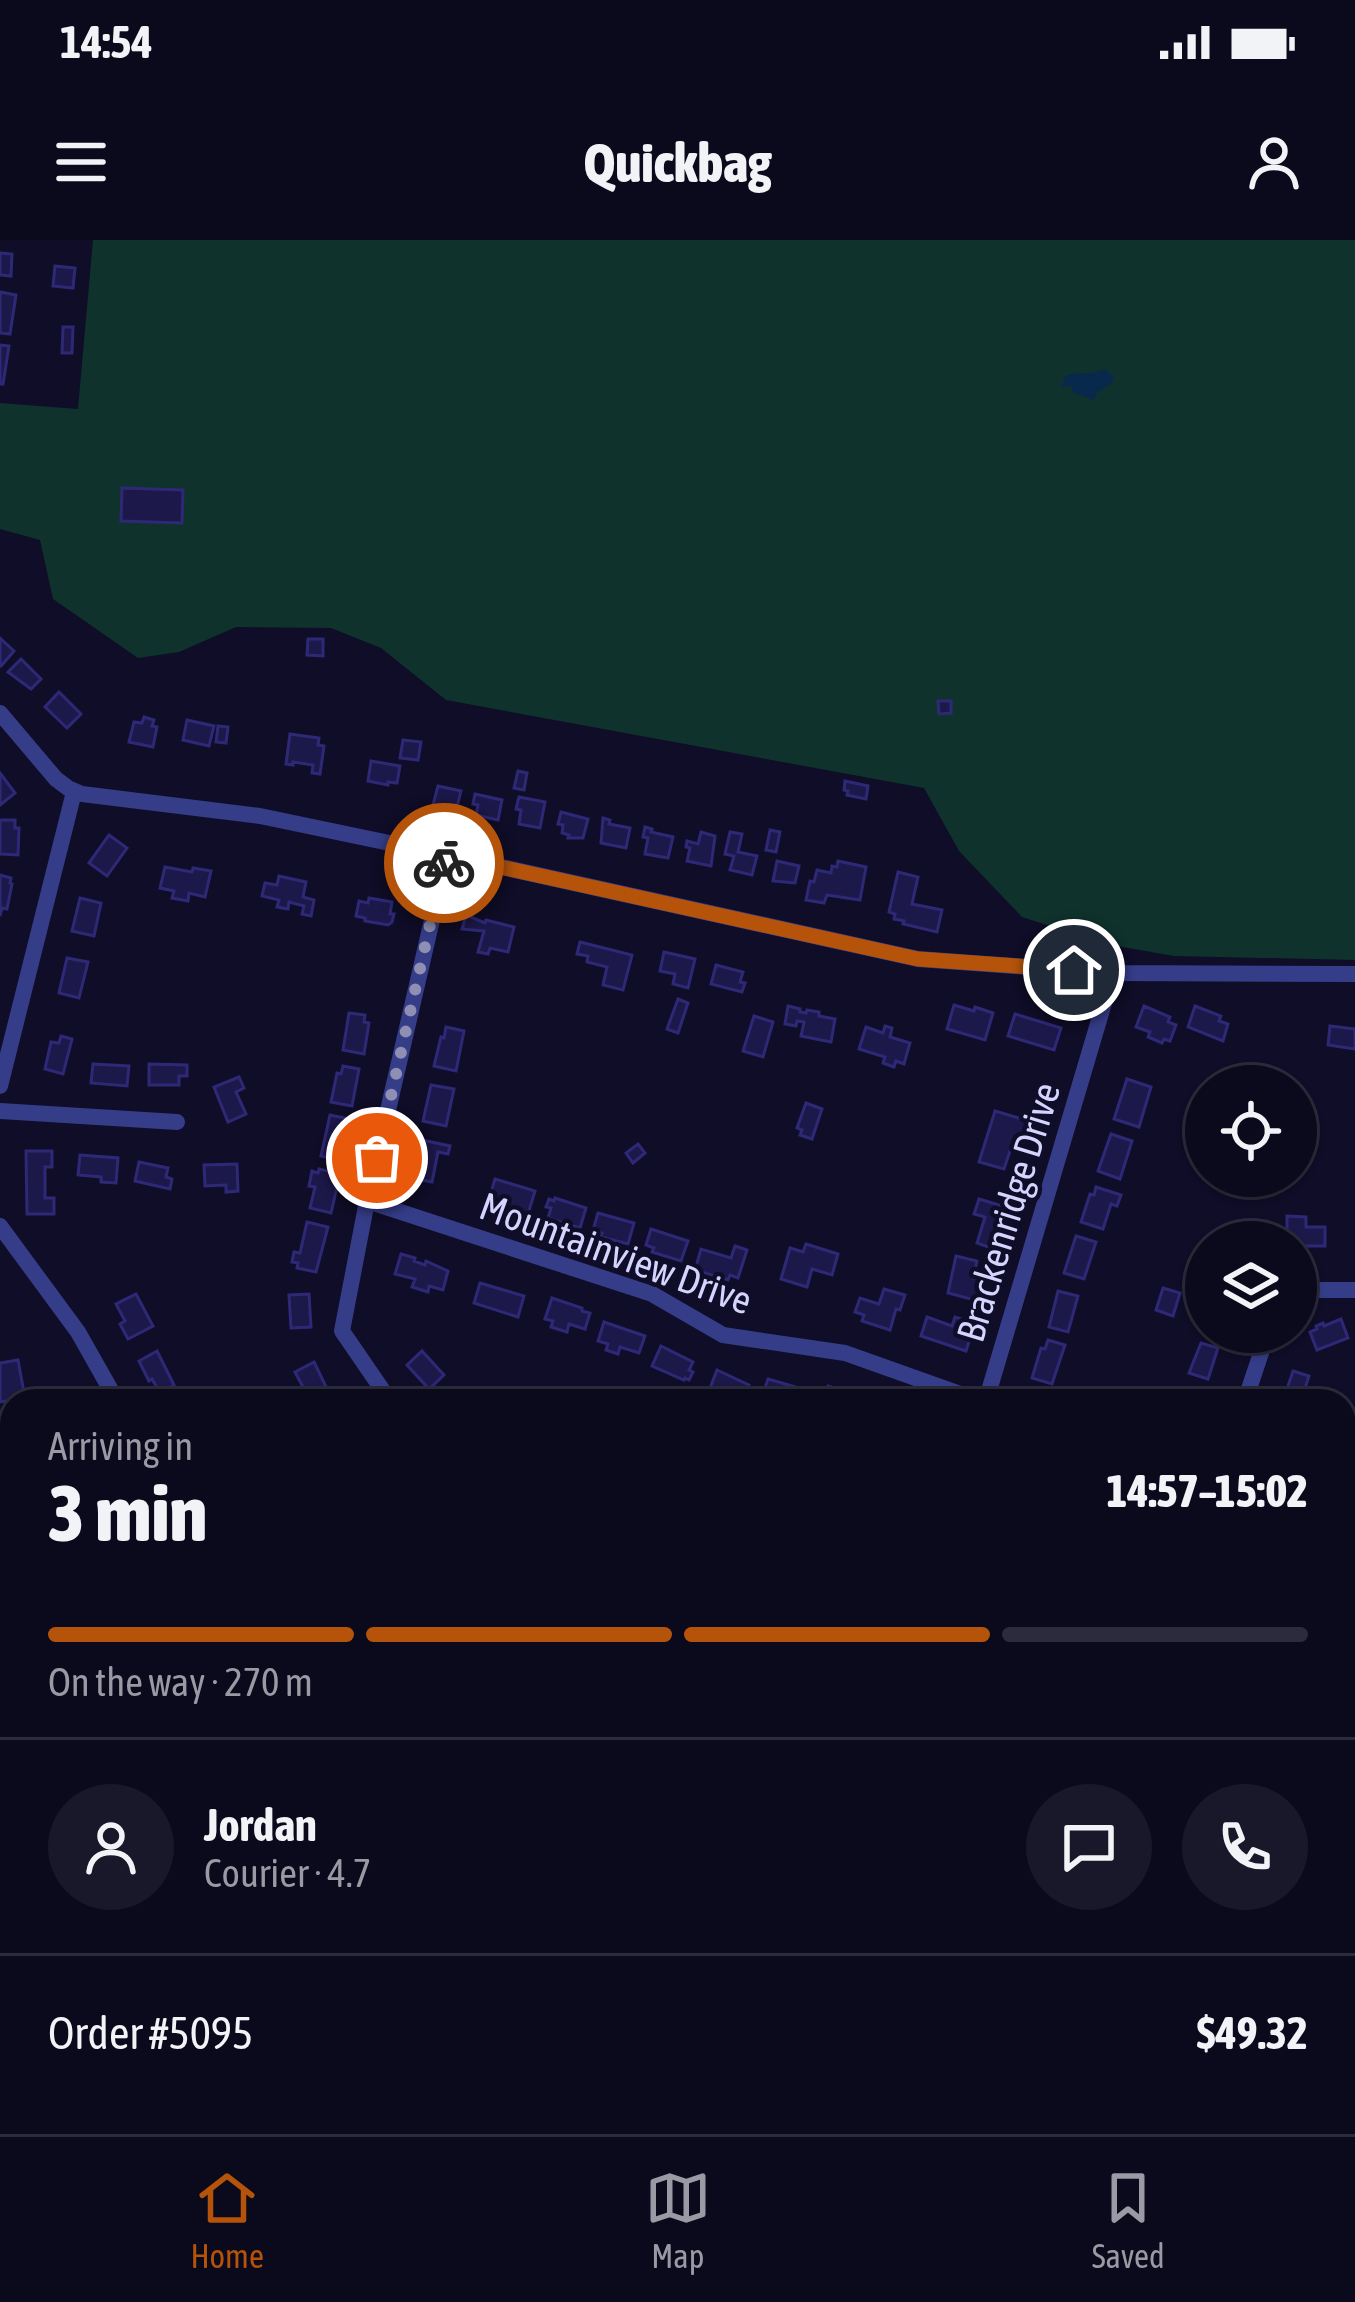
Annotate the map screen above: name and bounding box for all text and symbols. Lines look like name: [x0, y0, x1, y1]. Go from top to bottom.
text: 14:54: [60, 16, 153, 68]
icon: menu: [48, 129, 114, 195]
icon: person: [1241, 129, 1307, 195]
text: Quickbag: [584, 132, 771, 193]
courier: [384, 803, 504, 923]
icon: bike: [411, 830, 477, 896]
pin: [1023, 919, 1125, 1021]
icon: home: [1041, 937, 1107, 1003]
map controls: [1185, 1065, 1317, 1353]
button: locate: [1185, 1065, 1317, 1197]
street label: Brackenridge Drive: [948, 1077, 1068, 1347]
pin: [326, 1107, 428, 1209]
icon: bag: [344, 1125, 410, 1191]
street label: Mountainview Drive: [474, 1183, 758, 1323]
button: layers: [1185, 1221, 1317, 1353]
text: Arriving in: [48, 1424, 193, 1468]
text: 14:57–15:02: [1106, 1465, 1308, 1517]
text: 3 min: [48, 1468, 207, 1558]
text: On the way · 270 m: [48, 1660, 313, 1704]
button: person: [48, 1784, 174, 1910]
button: chat: [1026, 1784, 1152, 1910]
button: phone: [1182, 1784, 1308, 1910]
text: Jordan: [204, 1799, 317, 1851]
text: Courier · 4.7: [204, 1851, 371, 1895]
text: Order #5095: [48, 2007, 253, 2059]
text: $49.32: [1196, 2007, 1308, 2059]
tab: Home: [190, 2165, 264, 2275]
tab: Map: [645, 2165, 711, 2275]
tab: Saved: [1092, 2165, 1165, 2275]

